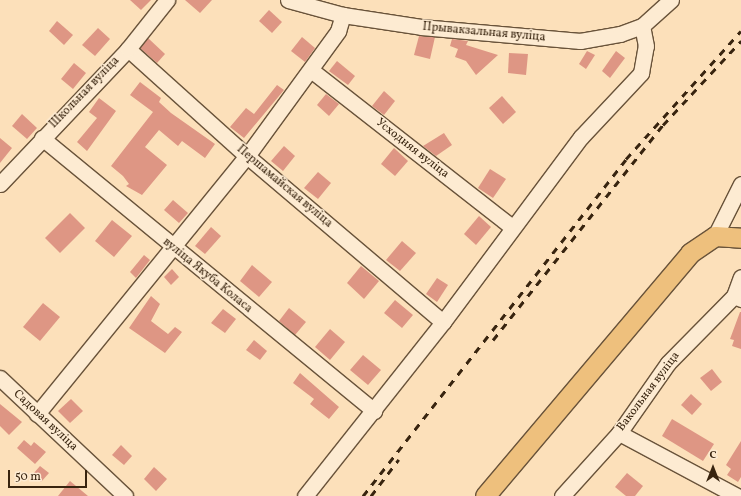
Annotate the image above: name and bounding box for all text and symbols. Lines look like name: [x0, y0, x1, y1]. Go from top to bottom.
street label: Прывакзальная вуліца: [422, 20, 546, 46]
street label: Школьная вуліца: [47, 54, 123, 132]
street label: Усходняя вуліца: [373, 116, 451, 182]
street label: Першамайская вуліца: [233, 143, 335, 231]
street label: вуліца Якуба Коласа: [159, 236, 255, 316]
street label: Вакольная вуліца: [614, 349, 684, 435]
street label: Садовая вуліца: [10, 387, 80, 455]
north arrow: [693, 448, 733, 488]
text: С: [709, 448, 717, 463]
scale bar: [10, 462, 89, 488]
text: 50 m: [15, 469, 41, 485]

